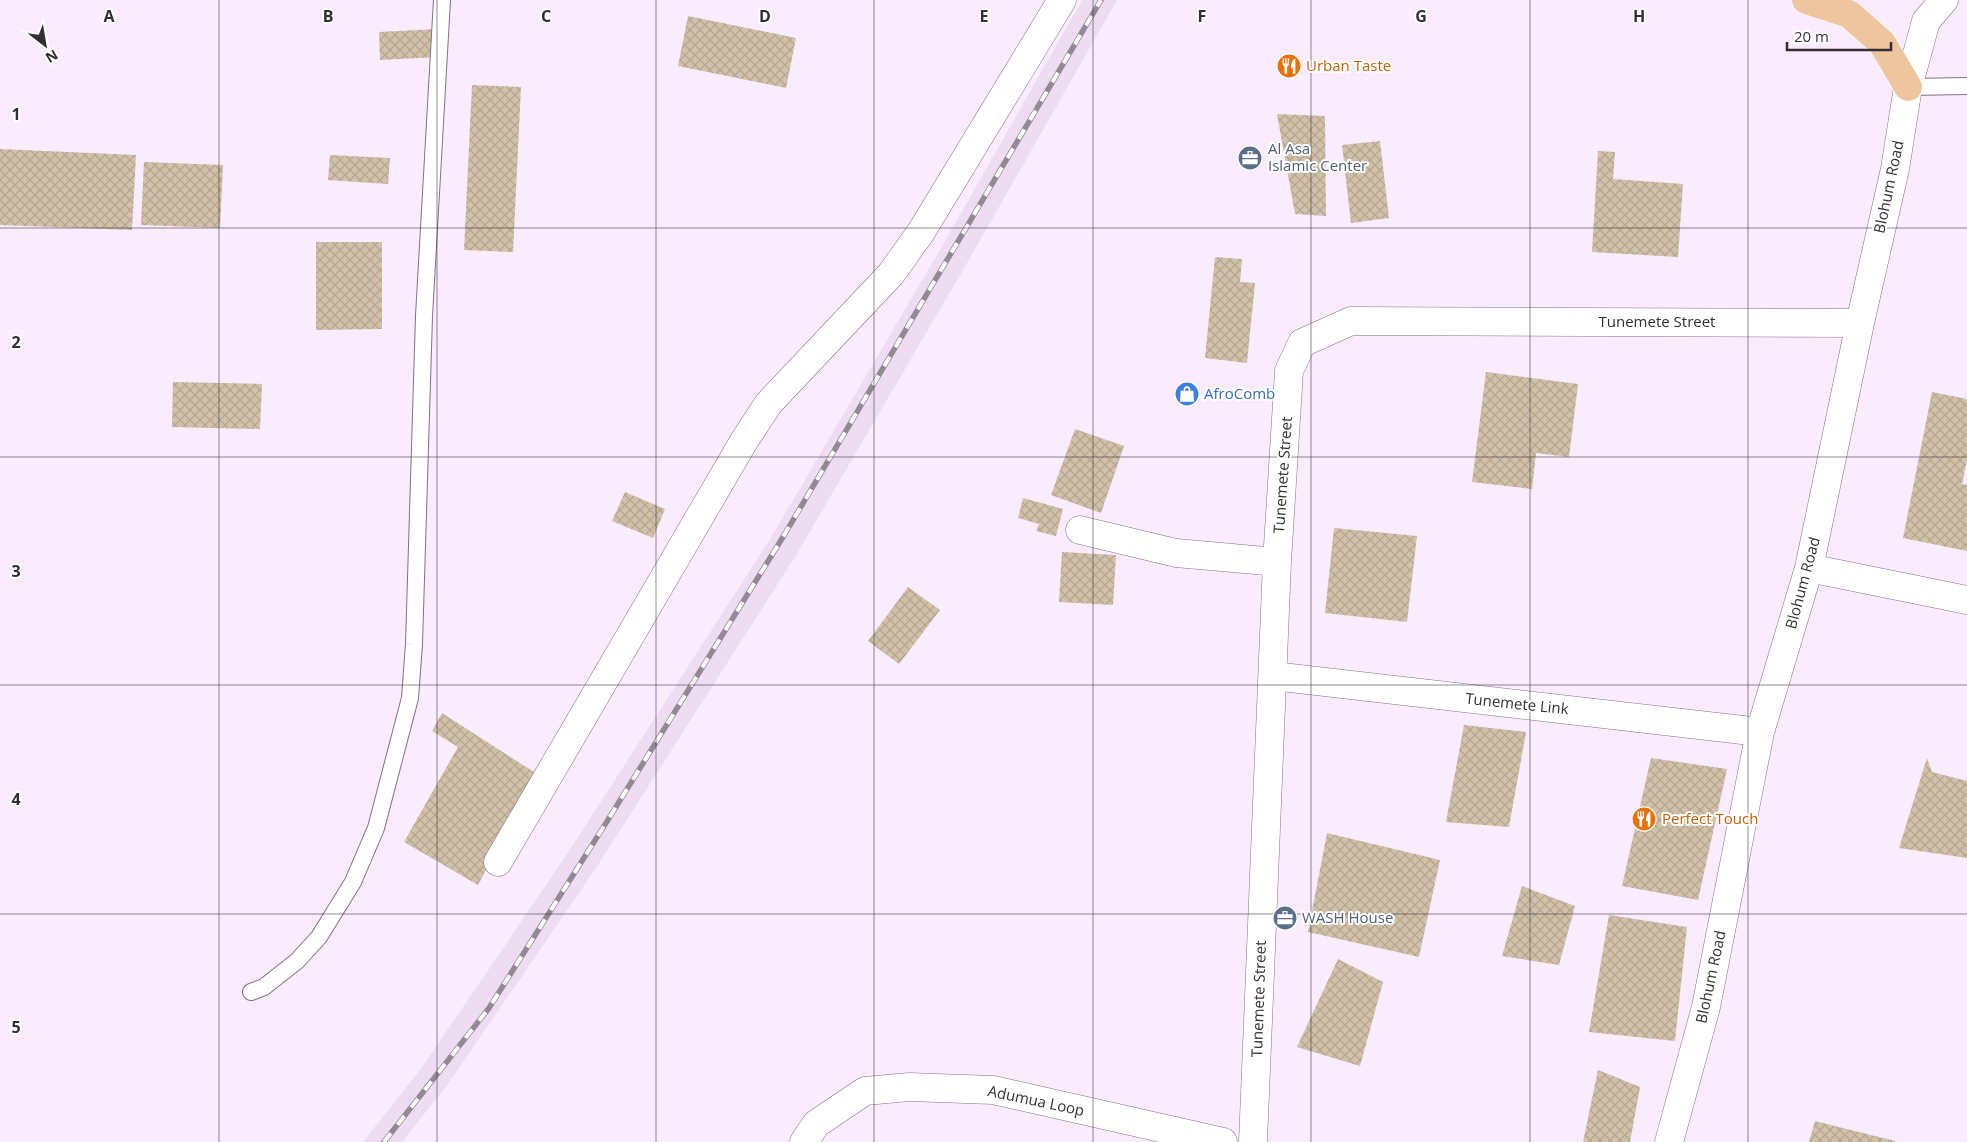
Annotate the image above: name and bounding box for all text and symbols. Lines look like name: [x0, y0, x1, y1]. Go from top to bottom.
text: A: [103, 5, 115, 27]
text: B: [323, 5, 333, 27]
text: C: [541, 5, 551, 27]
text: D: [759, 5, 771, 27]
text: E: [980, 5, 989, 27]
text: F: [1198, 5, 1206, 27]
text: G: [1415, 5, 1427, 27]
text: H: [1633, 5, 1645, 27]
north arrow: [20, 20, 70, 70]
scale bar: [1787, 20, 1891, 52]
text: 20 m: [1794, 26, 1829, 46]
text: N: [42, 45, 62, 68]
restaurant icon: Urban Taste: [1276, 53, 1302, 79]
place label: Urban Taste: [1306, 55, 1391, 75]
text: 1: [11, 103, 21, 125]
place label: Al Asa Islamic Center: [1268, 138, 1367, 175]
street label: Blohum Road: [1868, 139, 1908, 235]
office icon: Al Asa Islamic Center: [1237, 145, 1263, 171]
street label: Tunemete Street: [1599, 311, 1715, 331]
text: 2: [11, 331, 21, 353]
shop icon: AfroComb: [1174, 381, 1200, 407]
place label: AfroComb: [1204, 383, 1275, 403]
street label: Tunemete Street: [1268, 416, 1296, 534]
street label: Blohum Road: [1780, 535, 1824, 631]
text: 3: [11, 560, 21, 582]
street label: Tunemete Link: [1464, 688, 1570, 718]
text: 4: [11, 788, 21, 810]
restaurant icon: Perfect Touch: [1631, 806, 1657, 832]
place label: Perfect Touch: [1662, 808, 1758, 828]
office icon: WASH House: [1272, 905, 1298, 931]
place label: WASH House: [1302, 907, 1393, 927]
street label: Blohum Road: [1690, 929, 1730, 1025]
street label: Tunemete Street: [1246, 940, 1270, 1058]
text: 5: [11, 1016, 21, 1038]
street label: Adumua Loop: [986, 1080, 1086, 1120]

